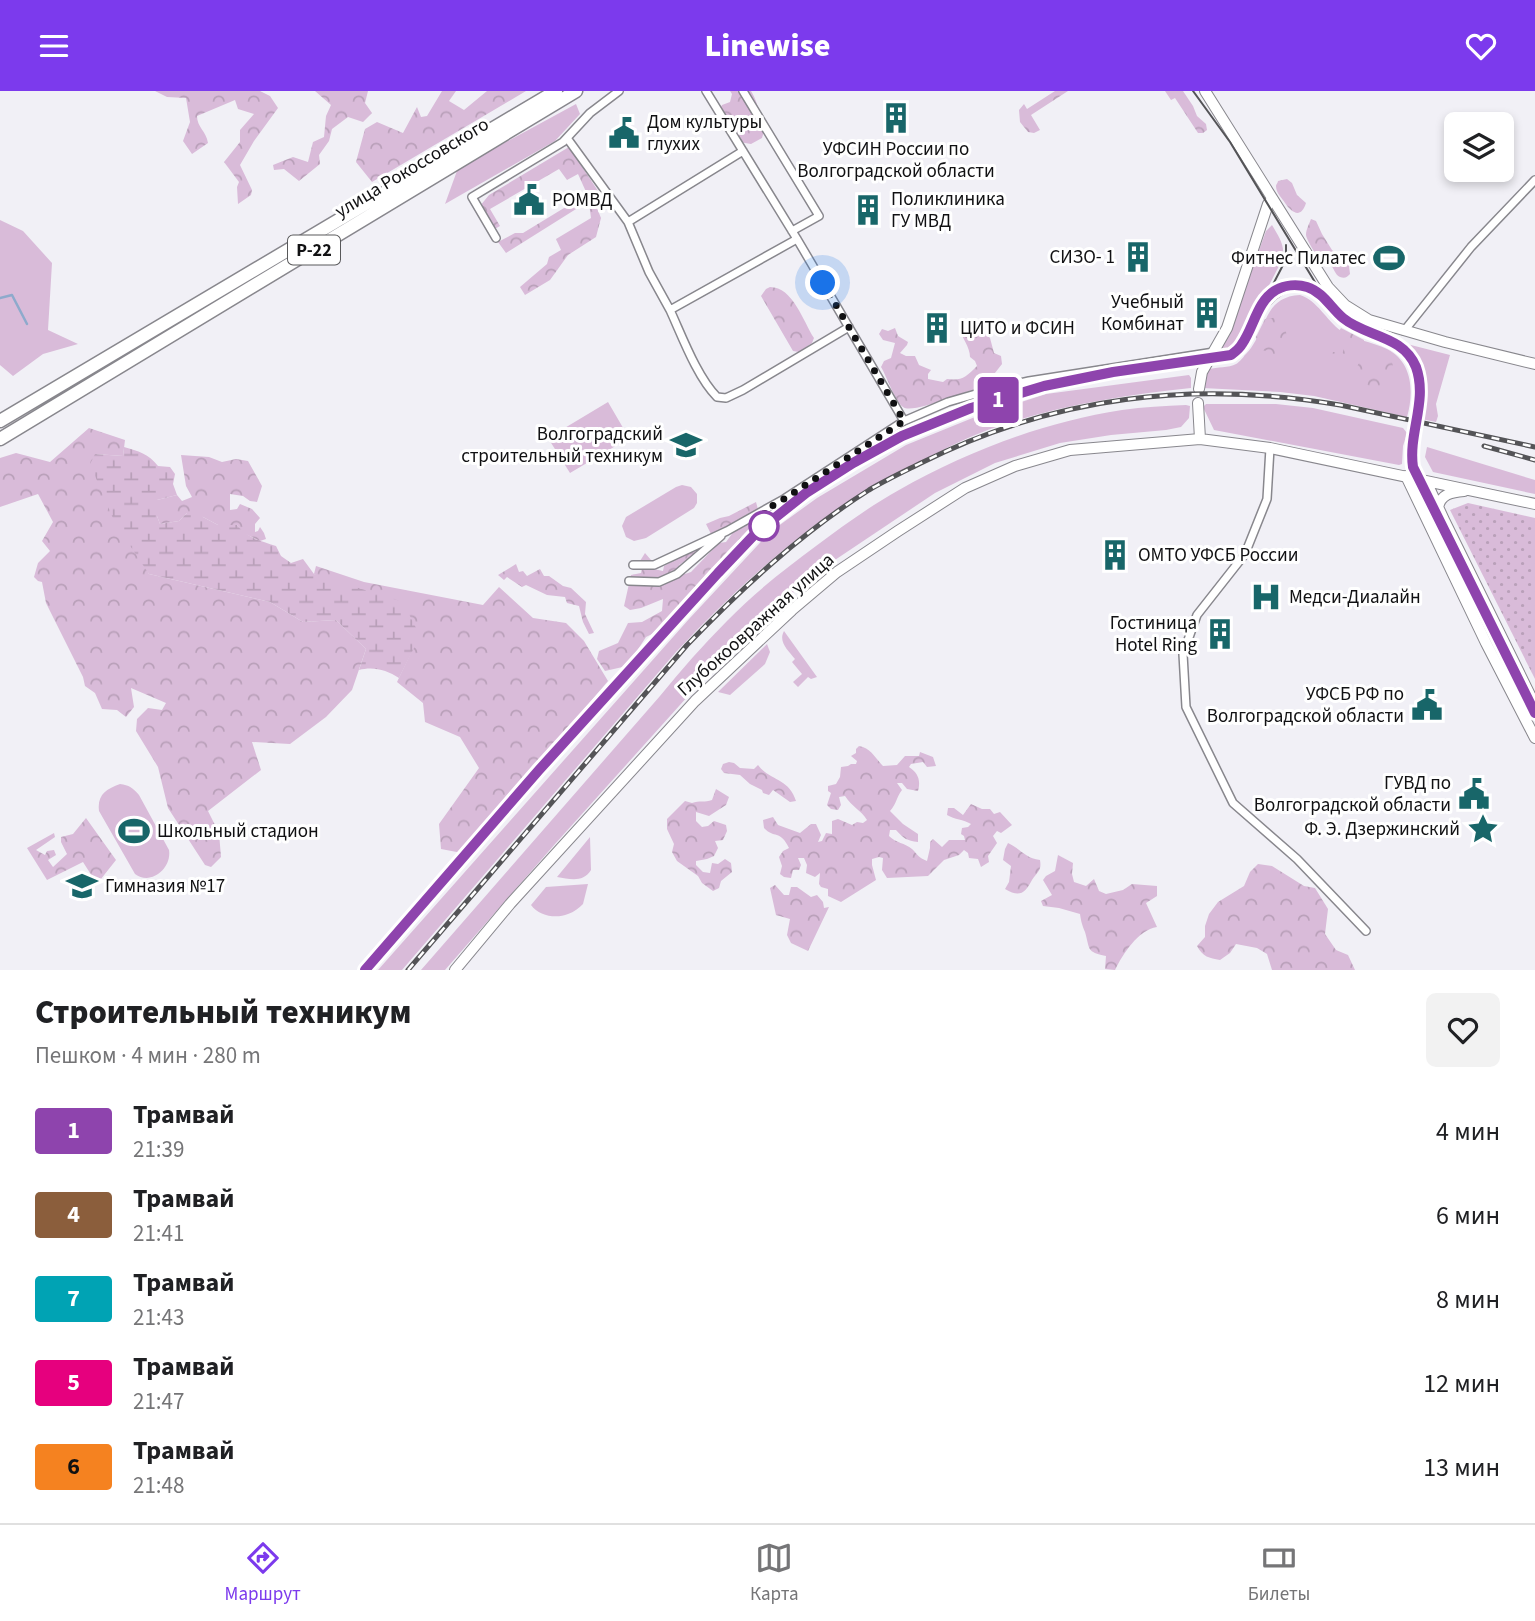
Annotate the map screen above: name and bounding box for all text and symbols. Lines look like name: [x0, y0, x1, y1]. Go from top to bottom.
text: Linewise: [705, 23, 830, 69]
icon: menu: [35, 27, 73, 65]
icon: heart: [1462, 27, 1500, 65]
building icon: УФСИН России по Волгоградской области: [879, 101, 913, 135]
place label: Дом культуры глухих: [647, 109, 762, 158]
street label: улица Рокоссовского: [330, 111, 494, 225]
map controls: [1444, 112, 1514, 182]
button: layers: [1444, 112, 1514, 182]
public building icon: Дом культуры глухих: [607, 116, 641, 150]
place label: УФСИН России по Волгоградской области: [797, 136, 995, 185]
public building icon: РОМВД: [512, 183, 546, 217]
place label: Поликлиника ГУ МВД: [891, 186, 1005, 235]
place label: РОМВД: [552, 187, 612, 214]
building icon: Поликлиника ГУ МВД: [851, 193, 885, 227]
road number: Р-22: [288, 235, 340, 265]
building icon: СИЗО- 1: [1121, 240, 1155, 274]
sports icon: Фитнес Пилатес: [1372, 241, 1406, 275]
place label: СИЗО- 1: [1049, 244, 1115, 271]
place label: Фитнес Пилатес: [1231, 245, 1366, 272]
your location: [805, 265, 840, 300]
place label: Учебный Комбинат: [1101, 289, 1184, 338]
building icon: Учебный Комбинат: [1190, 296, 1224, 330]
building icon: ЦИТО и ФСИН: [920, 311, 954, 345]
place label: ЦИТО и ФСИН: [960, 315, 1075, 342]
line badge: 1: [975, 377, 1021, 423]
text: 1: [992, 382, 1004, 417]
place label: Волгоградский строительный техникум: [461, 421, 663, 470]
school or university icon: Волгоградский строительный техникум: [669, 428, 703, 462]
unlabelled marker: [749, 511, 779, 541]
building icon: ОМТО УФСБ России: [1098, 538, 1132, 572]
place label: ОМТО УФСБ России: [1138, 542, 1298, 569]
street label: Глубокоовражная улица: [672, 547, 840, 703]
hospital icon: Медси-Диалайн: [1249, 580, 1283, 614]
place label: Медси-Диалайн: [1289, 584, 1421, 611]
place label: Гостиница Hotel Ring: [1110, 610, 1197, 659]
building icon: Гостиница Hotel Ring: [1203, 617, 1237, 651]
place label: УФСБ РФ по Волгоградской области: [1207, 681, 1404, 730]
public building icon: УФСБ РФ по Волгоградской области: [1410, 688, 1444, 722]
place label: ГУВД по Волгоградской области: [1254, 770, 1451, 819]
public building icon: ГУВД по Волгоградской области: [1457, 777, 1491, 811]
place icon: Ф. Э. Дзержинский: [1466, 812, 1500, 846]
sports icon: Школьный стадион: [117, 814, 151, 848]
place label: Ф. Э. Дзержинский: [1304, 816, 1460, 843]
place label: Школьный стадион: [157, 818, 319, 845]
school or university icon: Гимназия №17: [65, 869, 99, 903]
place label: Гимназия №17: [105, 873, 225, 900]
text: Строительный техникум: [35, 989, 412, 1036]
button: heart: [1426, 993, 1500, 1067]
text: Пешком · 4 мин · 280 m: [35, 1039, 261, 1072]
text: Трамвай: [133, 1096, 234, 1133]
text: 1: [67, 1113, 80, 1148]
text: 4 мин: [1436, 1113, 1500, 1150]
text: 21:39: [133, 1133, 184, 1166]
text: Трамвай: [133, 1180, 234, 1217]
text: 4: [67, 1197, 80, 1232]
text: 6 мин: [1436, 1197, 1500, 1234]
text: 21:41: [133, 1217, 184, 1250]
text: Трамвай: [133, 1264, 234, 1301]
text: 7: [67, 1281, 80, 1316]
text: 8 мин: [1436, 1281, 1500, 1318]
text: 21:43: [133, 1301, 184, 1334]
text: Трамвай: [133, 1348, 234, 1385]
text: 5: [67, 1365, 80, 1400]
text: 12 мин: [1423, 1365, 1500, 1402]
text: 21:47: [133, 1385, 184, 1418]
text: Трамвай: [133, 1432, 234, 1469]
text: 6: [67, 1449, 80, 1484]
text: 13 мин: [1423, 1449, 1500, 1486]
text: 21:48: [133, 1469, 184, 1502]
tab: Маршрут: [225, 1539, 301, 1608]
tab: Карта: [750, 1539, 799, 1608]
tab: Билеты: [1248, 1539, 1310, 1608]

